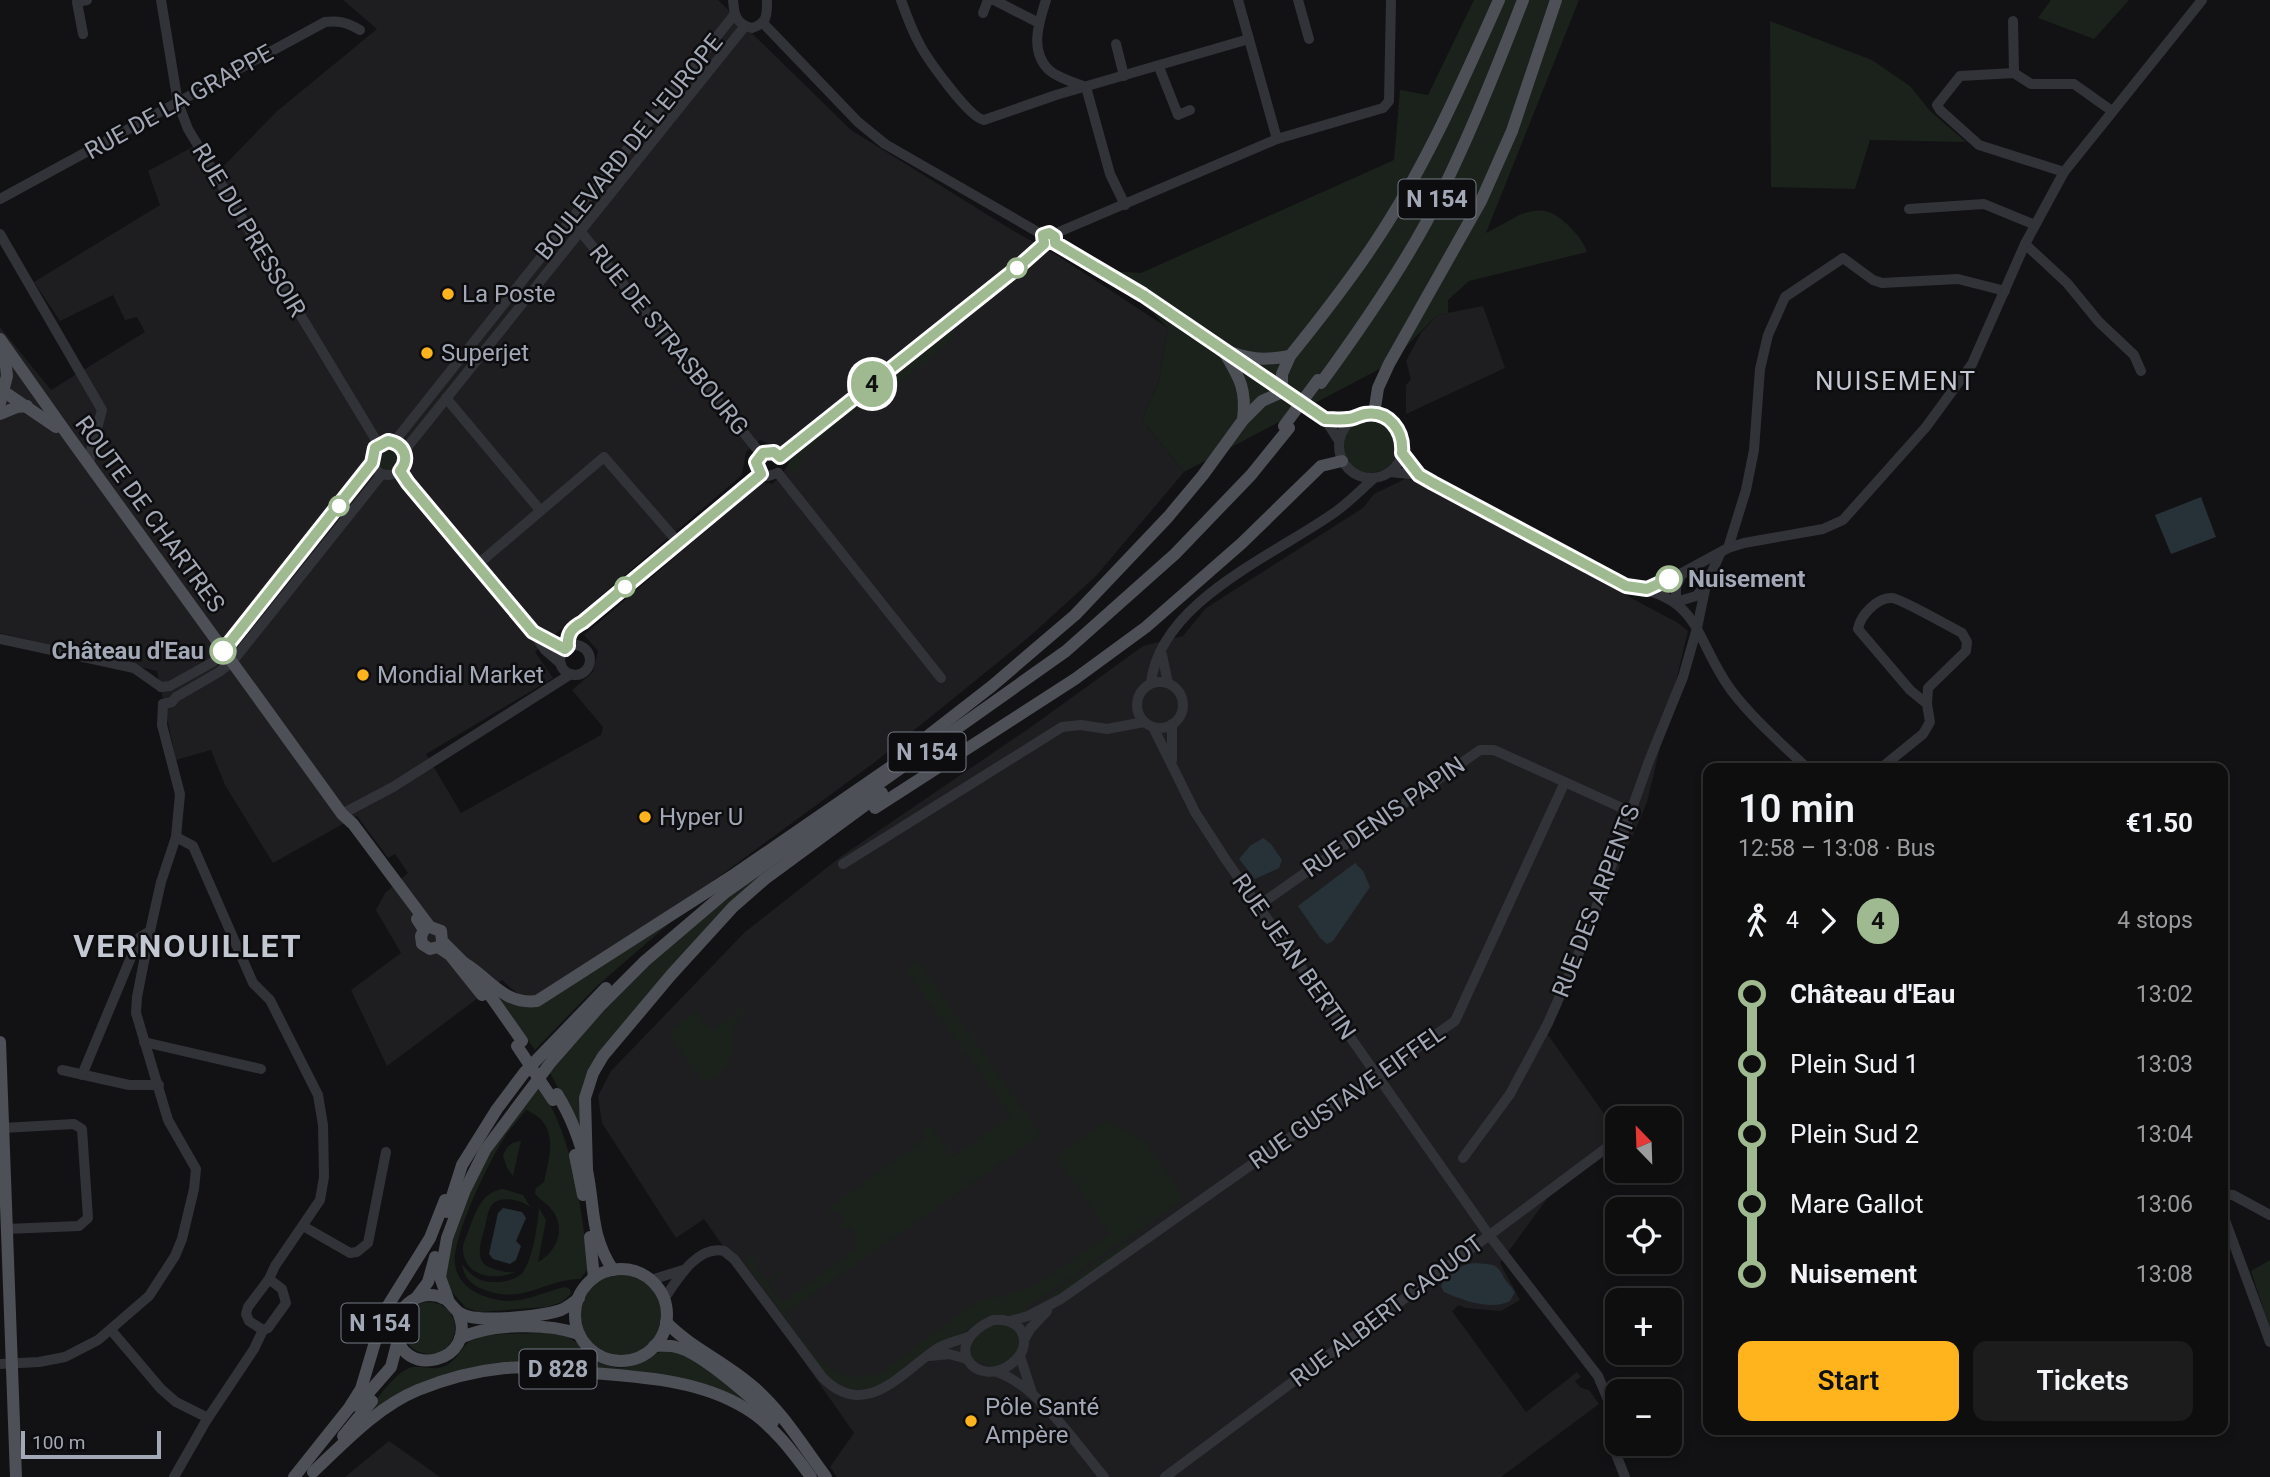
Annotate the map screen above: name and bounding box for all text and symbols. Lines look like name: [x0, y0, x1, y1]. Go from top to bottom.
street label: BOULEVARD DE L'EUROPE: [529, 29, 729, 265]
street label: RUE DE LA GRAPPE: [80, 39, 278, 165]
street label: RUE DU PRESSOIR: [186, 138, 312, 322]
road number: N 154: [1398, 180, 1476, 218]
street label: RUE DE STRASBOURG: [584, 239, 754, 441]
unlabelled marker: [1007, 258, 1027, 278]
place label: La Poste: [462, 280, 556, 308]
marker: La Poste: [440, 286, 456, 302]
place label: Superjet: [441, 339, 529, 367]
marker: Superjet: [419, 345, 435, 361]
line badge: 4: [849, 361, 895, 407]
district label: NUISEMENT: [1815, 366, 1977, 396]
text: 4: [865, 370, 879, 398]
street label: ROUTE DE CHARTRES: [69, 410, 231, 618]
unlabelled marker: [329, 496, 349, 516]
place label: Nuisement: [1688, 565, 1805, 593]
marker: Nuisement: [1656, 566, 1682, 592]
unlabelled marker: [615, 577, 635, 597]
place label: Château d'Eau: [52, 637, 204, 665]
marker: Château d'Eau: [210, 638, 236, 664]
place label: Mondial Market: [377, 661, 544, 689]
marker: Mondial Market: [355, 667, 371, 683]
road number: N 154: [888, 732, 965, 772]
street label: RUE DENIS PAPIN: [1298, 751, 1470, 883]
text: 10 min: [1738, 787, 1855, 831]
street label: RUE DES ARPENTS: [1546, 801, 1646, 1001]
place label: Hyper U: [659, 803, 743, 831]
text: €1.50: [2126, 808, 2193, 838]
marker: Hyper U: [637, 809, 653, 825]
text: 12:58 – 13:08 · Bus: [1738, 835, 1935, 862]
street label: RUE JEAN BERTIN: [1226, 869, 1362, 1045]
icon: walk: [1738, 902, 1776, 940]
icon: forward: [1809, 902, 1847, 940]
text: 4: [1786, 907, 1799, 934]
text: 4: [1871, 907, 1885, 935]
text: 4 stops: [2117, 907, 2193, 934]
district label: VERNOUILLET: [73, 927, 303, 965]
text: Château d'Eau: [1790, 979, 1955, 1009]
text: 13:02: [2136, 981, 2193, 1008]
street label: RUE GUSTAVE EIFFEL: [1244, 1019, 1450, 1175]
text: Plein Sud 1: [1790, 1049, 1919, 1079]
text: 13:03: [2136, 1051, 2193, 1078]
north arrow: [1605, 1106, 1682, 1183]
map controls: [1605, 1106, 1682, 1456]
text: Plein Sud 2: [1790, 1119, 1919, 1149]
text: 13:04: [2136, 1121, 2193, 1148]
text: Mare Gallot: [1790, 1189, 1923, 1219]
text: 13:06: [2136, 1191, 2193, 1218]
button: locate: [1605, 1197, 1682, 1274]
street label: RUE ALBERT CAQUOT: [1285, 1229, 1489, 1393]
text: Nuisement: [1790, 1259, 1917, 1289]
text: 13:08: [2136, 1261, 2193, 1288]
button: +: [1605, 1288, 1682, 1365]
road number: N 154: [342, 1304, 418, 1342]
button: Start: [1738, 1341, 1959, 1421]
button: Tickets: [1973, 1341, 2193, 1421]
road number: D 828: [520, 1350, 596, 1388]
button: −: [1605, 1379, 1682, 1456]
place label: Pôle Santé Ampère: [985, 1393, 1099, 1449]
marker: Pôle Santé Ampère: [963, 1413, 979, 1429]
scale bar: [21, 1428, 161, 1460]
text: 100 m: [32, 1431, 85, 1454]

